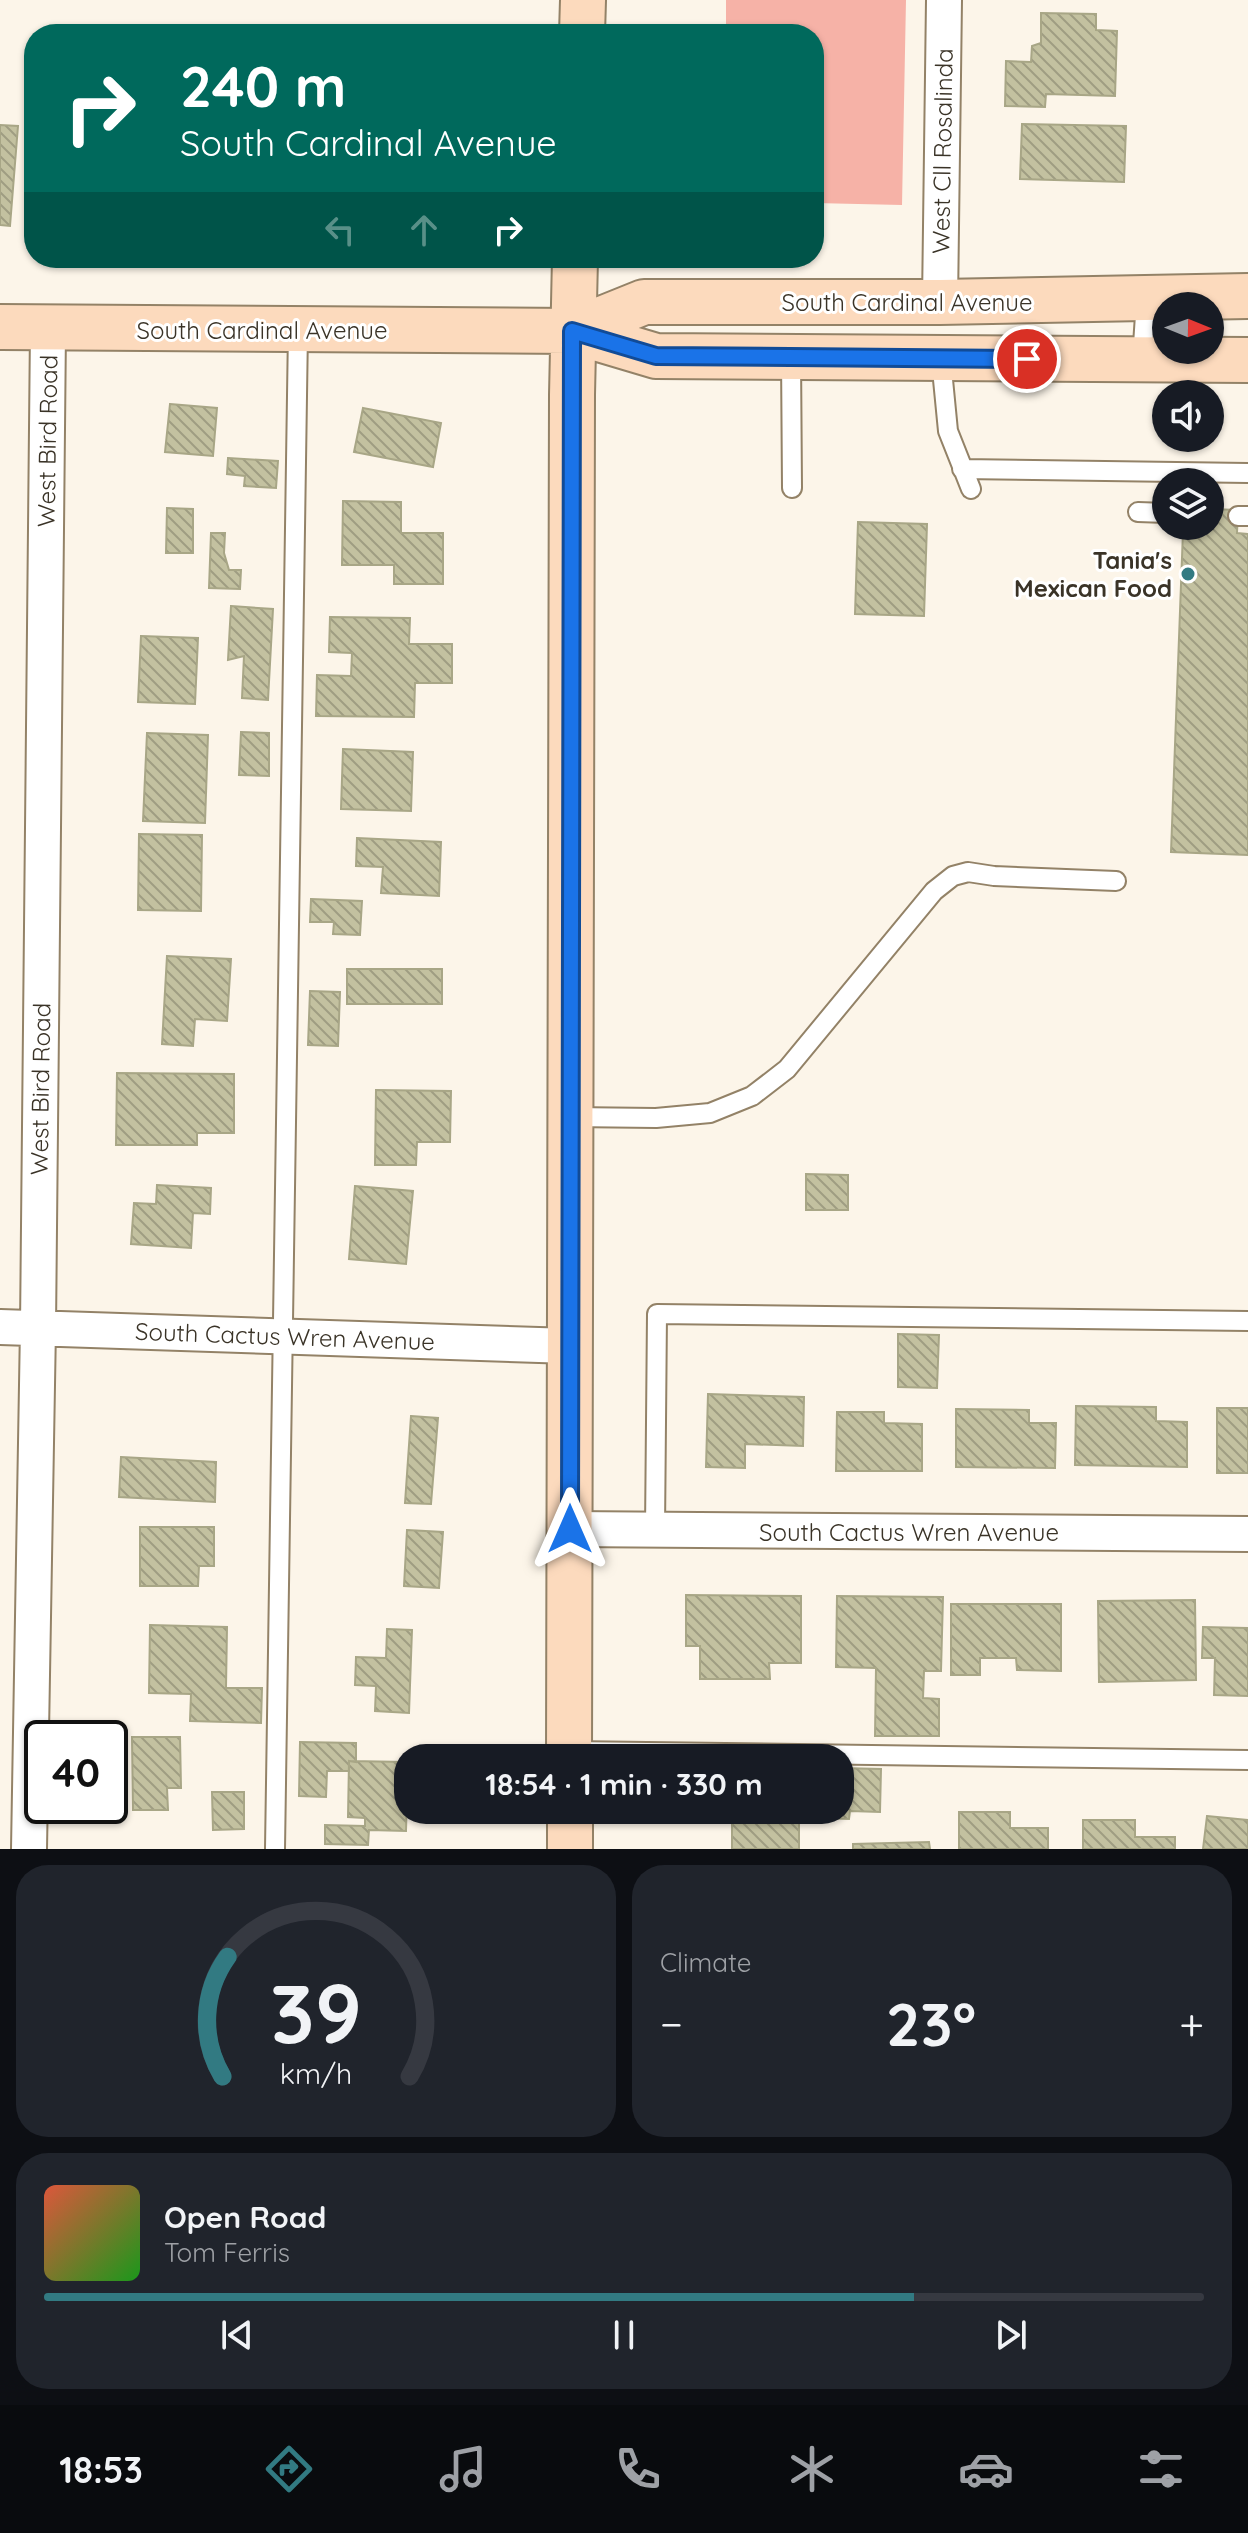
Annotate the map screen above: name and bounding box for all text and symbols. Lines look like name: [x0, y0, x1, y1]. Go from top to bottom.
street label: West Cll Rosalinda: [925, 48, 959, 254]
text: 240 m: [180, 51, 347, 121]
icon: right: [48, 56, 152, 160]
text: South Cardinal Avenue: [180, 120, 557, 165]
icon: left: [318, 208, 362, 252]
icon: ahead: [402, 208, 446, 252]
icon: right: [486, 208, 530, 252]
street label: South Cardinal Avenue: [781, 287, 1033, 317]
north arrow: [1152, 292, 1224, 364]
map controls: [1152, 292, 1224, 540]
street label: South Cardinal Avenue: [136, 315, 388, 345]
pin: [993, 325, 1061, 393]
icon: arrive: [1005, 337, 1049, 381]
street label: West Bird Road: [30, 355, 64, 527]
button: sound: [1152, 380, 1224, 452]
button: layers: [1152, 468, 1224, 540]
place label: Tania's Mexican Food: [1014, 545, 1172, 603]
marker: Tania's Mexican Food: [1179, 565, 1197, 583]
street label: West Bird Road: [23, 1003, 57, 1175]
street label: South Cactus Wren Avenue: [135, 1316, 435, 1356]
position arrow: [528, 1487, 612, 1571]
street label: South Cactus Wren Avenue: [759, 1517, 1059, 1547]
speed limit sign: 40: [24, 1720, 128, 1824]
text: 18:54 · 1 min · 330 m: [485, 1765, 763, 1803]
text: Climate: [660, 1946, 751, 1979]
text: 39: [270, 1960, 362, 2064]
text: 23°: [886, 1986, 976, 2061]
text: −: [660, 1996, 683, 2051]
text: +: [1179, 1996, 1204, 2051]
text: km/h: [280, 2055, 352, 2091]
text: Open Road: [164, 2198, 326, 2236]
text: Tom Ferris: [164, 2236, 290, 2269]
icon: previous: [215, 2313, 259, 2357]
icon: pause: [602, 2313, 646, 2357]
icon: next: [989, 2313, 1033, 2357]
icon: directions: [261, 2441, 317, 2497]
icon: music: [435, 2441, 491, 2497]
icon: phone: [610, 2441, 666, 2497]
icon: climate: [784, 2441, 840, 2497]
icon: car: [958, 2441, 1014, 2497]
icon: filters: [1133, 2441, 1189, 2497]
text: 18:53: [59, 2447, 143, 2492]

